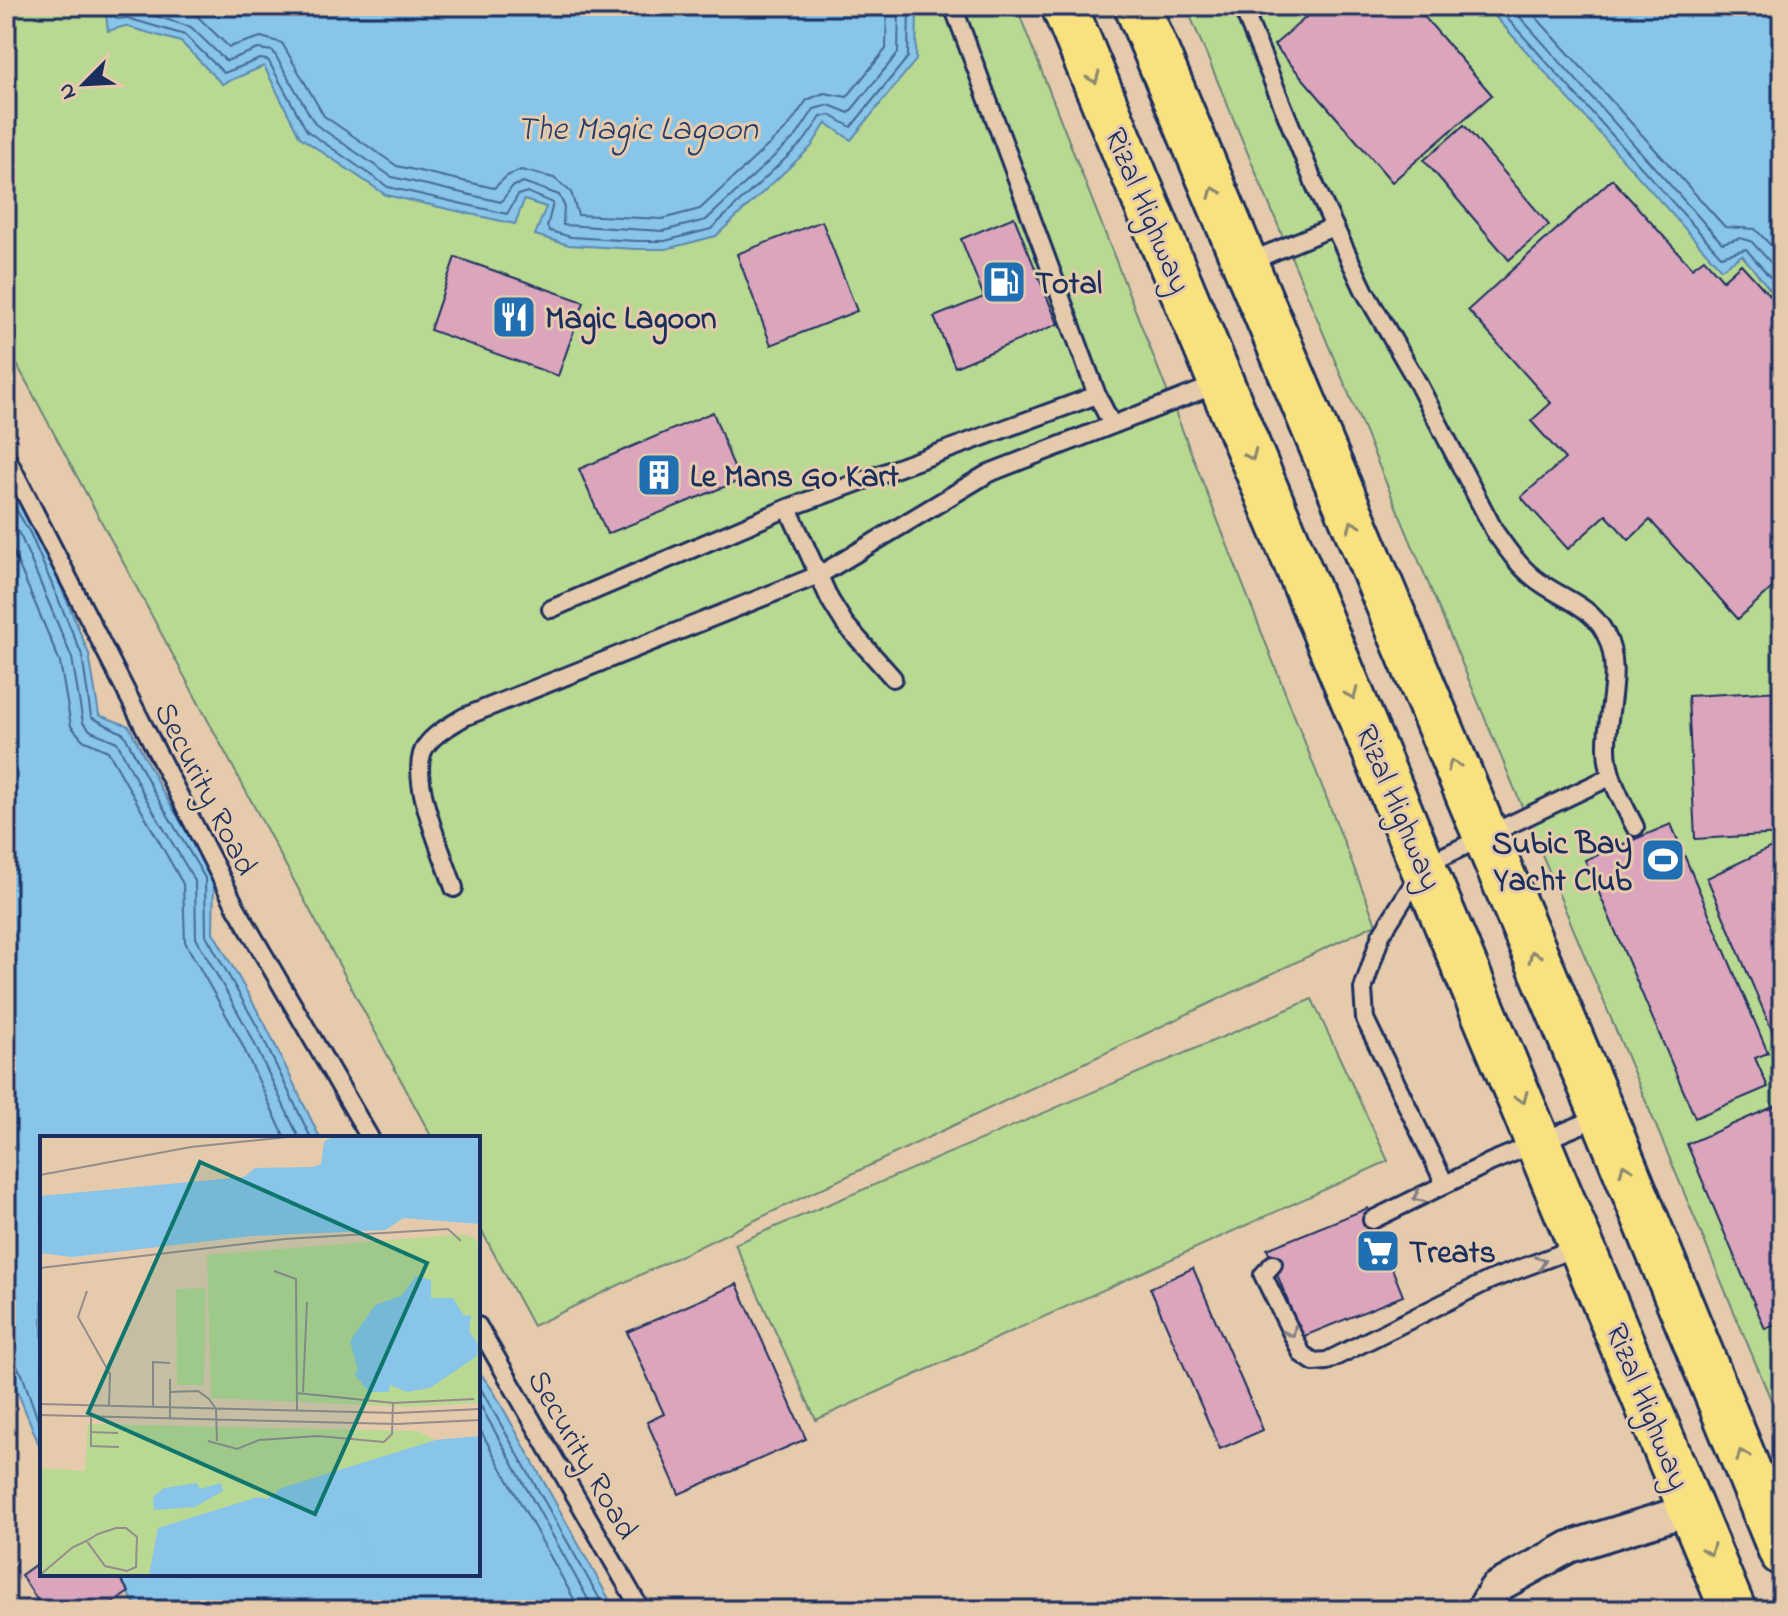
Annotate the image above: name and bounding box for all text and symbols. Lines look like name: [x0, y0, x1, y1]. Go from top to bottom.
north arrow: [44, 44, 124, 124]
one-way arrow: [1085, 70, 1101, 84]
text: N: [51, 78, 86, 104]
water label: The Magic Lagoon: [516, 106, 759, 156]
street label: Rizal Highway: [1090, 121, 1202, 302]
one-way arrow: [1207, 186, 1223, 200]
fuel station icon: Total: [980, 258, 1028, 306]
place label: Total: [1035, 262, 1102, 309]
restaurant icon: Magic Lagoon: [490, 293, 538, 341]
place label: Magic Lagoon: [545, 297, 717, 345]
one-way arrow: [1241, 446, 1257, 461]
building icon: Le Mans Go Kart: [635, 451, 683, 499]
place label: Le Mans Go Kart: [690, 455, 899, 502]
one-way arrow: [1346, 519, 1362, 534]
one-way arrow: [1343, 686, 1359, 700]
street label: Security Road: [140, 695, 268, 885]
street label: Rizal Highway: [1341, 718, 1453, 899]
one-way arrow: [1447, 759, 1463, 773]
place label: Subic Bay Yacht Club: [1492, 822, 1632, 906]
sports icon: Subic Bay Yacht Club: [1639, 836, 1687, 884]
one-way arrow: [1528, 949, 1544, 964]
one-way arrow: [1512, 1090, 1528, 1104]
inset map: [40, 1136, 480, 1576]
one-way arrow: [1619, 1163, 1635, 1177]
one-way arrow: [1412, 1187, 1426, 1203]
supermarket icon: Treats: [1354, 1227, 1402, 1275]
place label: Treats: [1409, 1231, 1496, 1278]
one-way arrow: [1533, 1255, 1547, 1272]
street label: Rizal Highway: [1591, 1317, 1701, 1498]
one-way arrow: [1282, 1323, 1297, 1338]
street label: Security Road: [513, 1362, 649, 1549]
one-way arrow: [1735, 1449, 1752, 1463]
one-way arrow: [1699, 1542, 1715, 1556]

